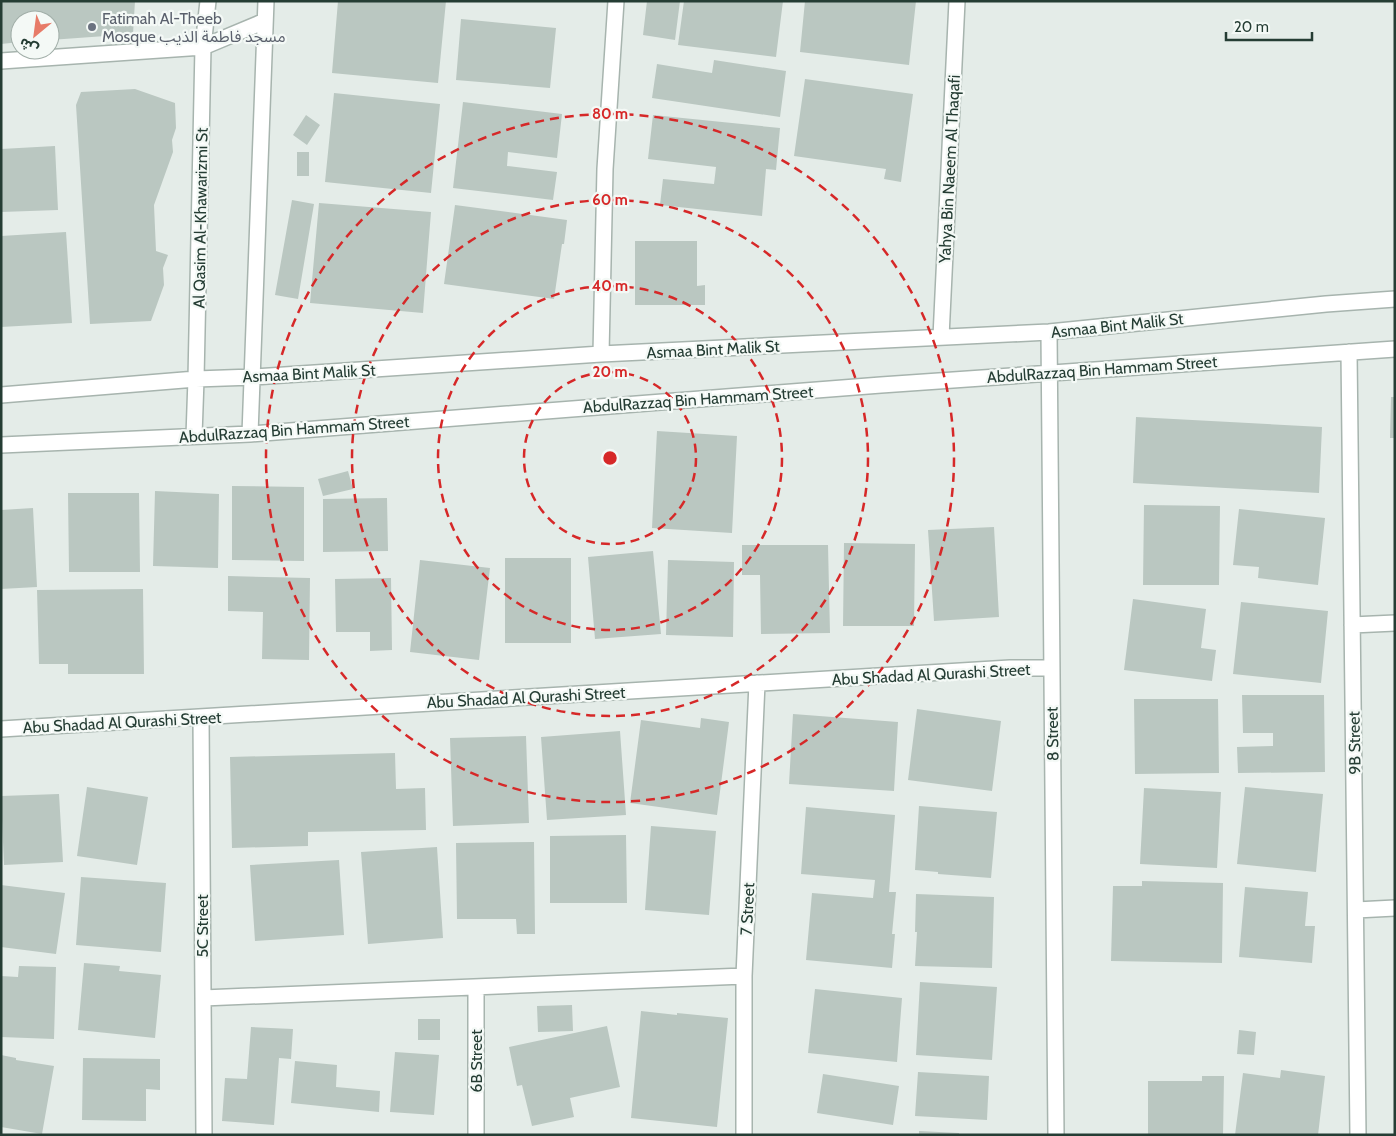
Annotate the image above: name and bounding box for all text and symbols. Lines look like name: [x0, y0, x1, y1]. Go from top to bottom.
place label: Fatimah Al-Theeb Mosque مسجد فاطمة الذيب: [102, 9, 286, 46]
north arrow: [10, 10, 60, 60]
scale bar: [1226, 10, 1312, 42]
text: 20 m: [1234, 18, 1269, 36]
marker: Fatimah Al-Theeb Mosque مسجد فاطمة الذيب: [86, 21, 98, 33]
text: ش: [16, 34, 41, 59]
street label: Yahya Bin Naeem Al Thaqafi: [935, 74, 964, 265]
text: 80 m: [592, 105, 628, 123]
street label: Al Qasim Al-Khawarizmi St: [189, 127, 212, 309]
text: 60 m: [592, 191, 628, 209]
text: 40 m: [592, 277, 628, 295]
street label: Asmaa Bint Malik St: [1050, 309, 1185, 342]
street label: Asmaa Bint Malik St: [646, 336, 781, 362]
street label: AbdulRazzaq Bin Hammam Street: [986, 352, 1218, 387]
street label: Asmaa Bint Malik St: [242, 360, 377, 386]
text: 20 m: [593, 363, 627, 381]
street label: AbdulRazzaq Bin Hammam Street: [582, 382, 814, 417]
street label: AbdulRazzaq Bin Hammam Street: [178, 412, 410, 447]
centre of rings: [601, 449, 619, 467]
street label: Abu Shadad Al Qurashi Street: [831, 660, 1032, 689]
street label: Abu Shadad Al Qurashi Street: [426, 683, 627, 712]
street label: 8 Street: [1043, 706, 1062, 761]
street label: Abu Shadad Al Qurashi Street: [22, 708, 223, 737]
street label: 9B Street: [1344, 711, 1365, 775]
street label: 7 Street: [737, 882, 758, 936]
street label: 5C Street: [193, 894, 212, 958]
street label: 6B Street: [467, 1029, 486, 1093]

